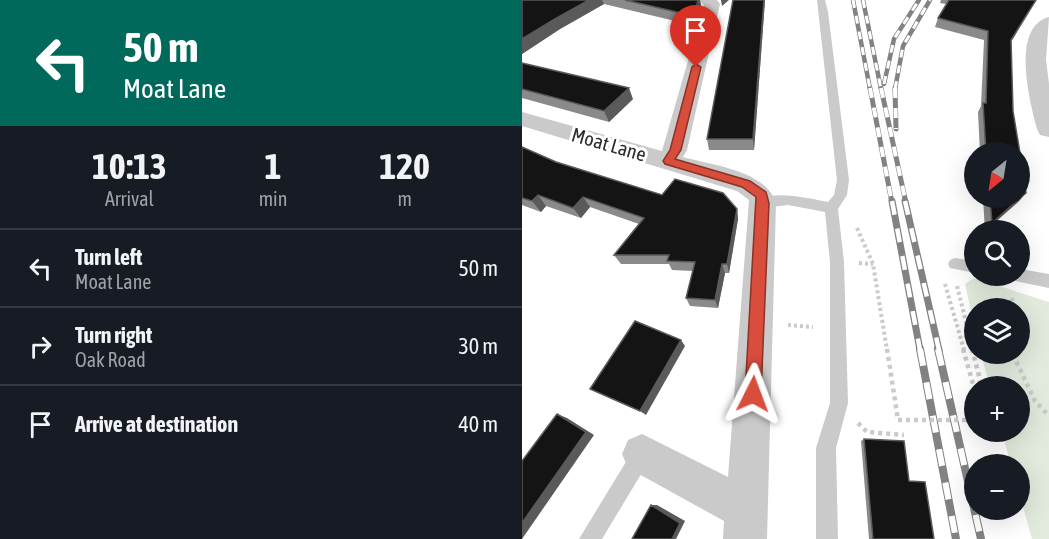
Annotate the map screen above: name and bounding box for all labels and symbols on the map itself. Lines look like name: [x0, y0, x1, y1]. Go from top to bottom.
pin: [670, 5, 721, 67]
street label: Moat Lane: [569, 122, 649, 166]
north arrow: [964, 142, 1030, 208]
position arrow: [721, 362, 785, 426]

